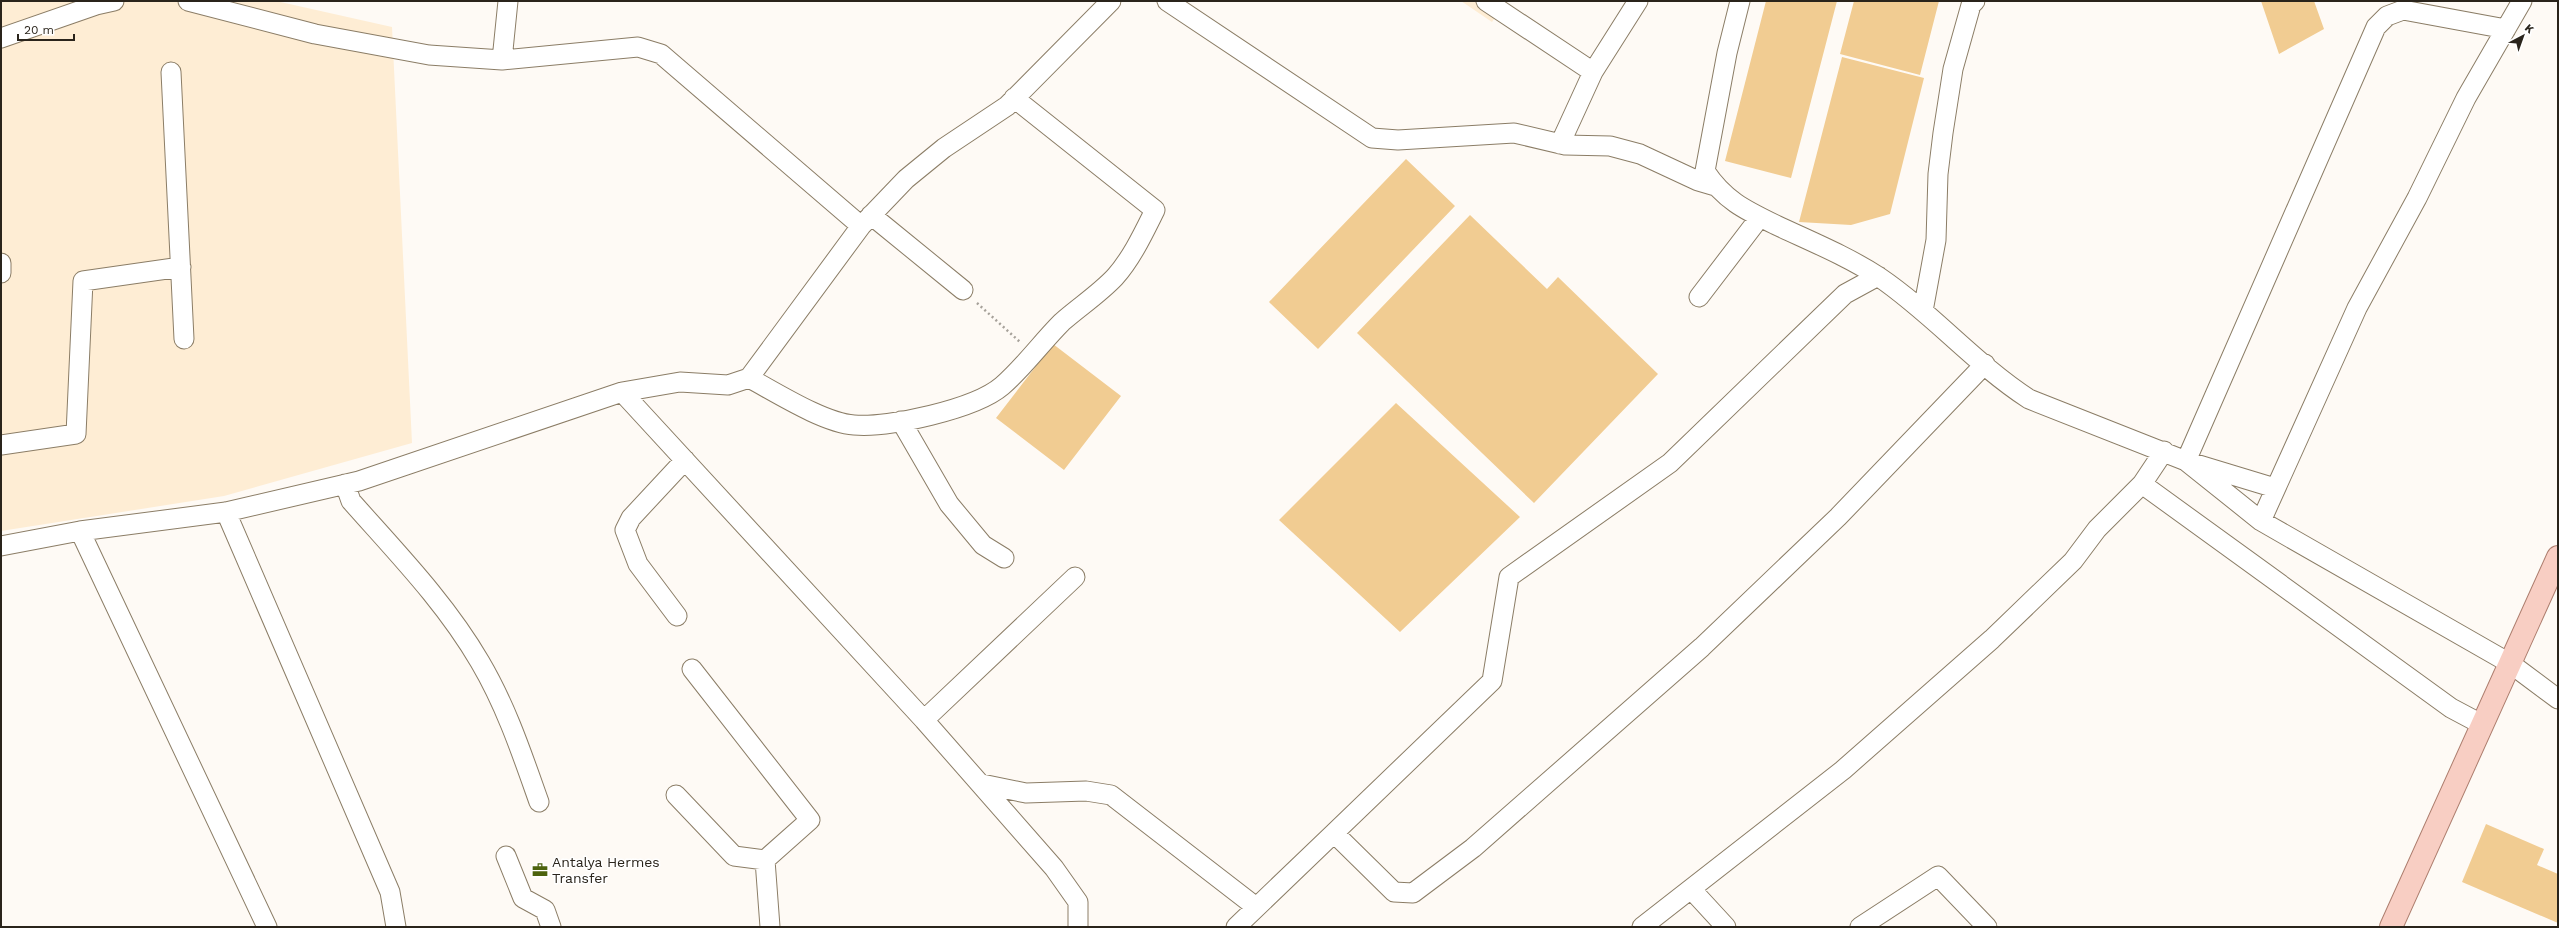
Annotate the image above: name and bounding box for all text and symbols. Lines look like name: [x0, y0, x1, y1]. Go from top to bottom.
scale bar: [18, 16, 74, 42]
north arrow: [2503, 16, 2543, 56]
text: K: [2522, 21, 2537, 36]
text: 20 m: [24, 23, 54, 37]
place label: Antalya Hermes Transfer: [552, 854, 660, 886]
office icon: Antalya Hermes Transfer: [531, 861, 549, 879]

